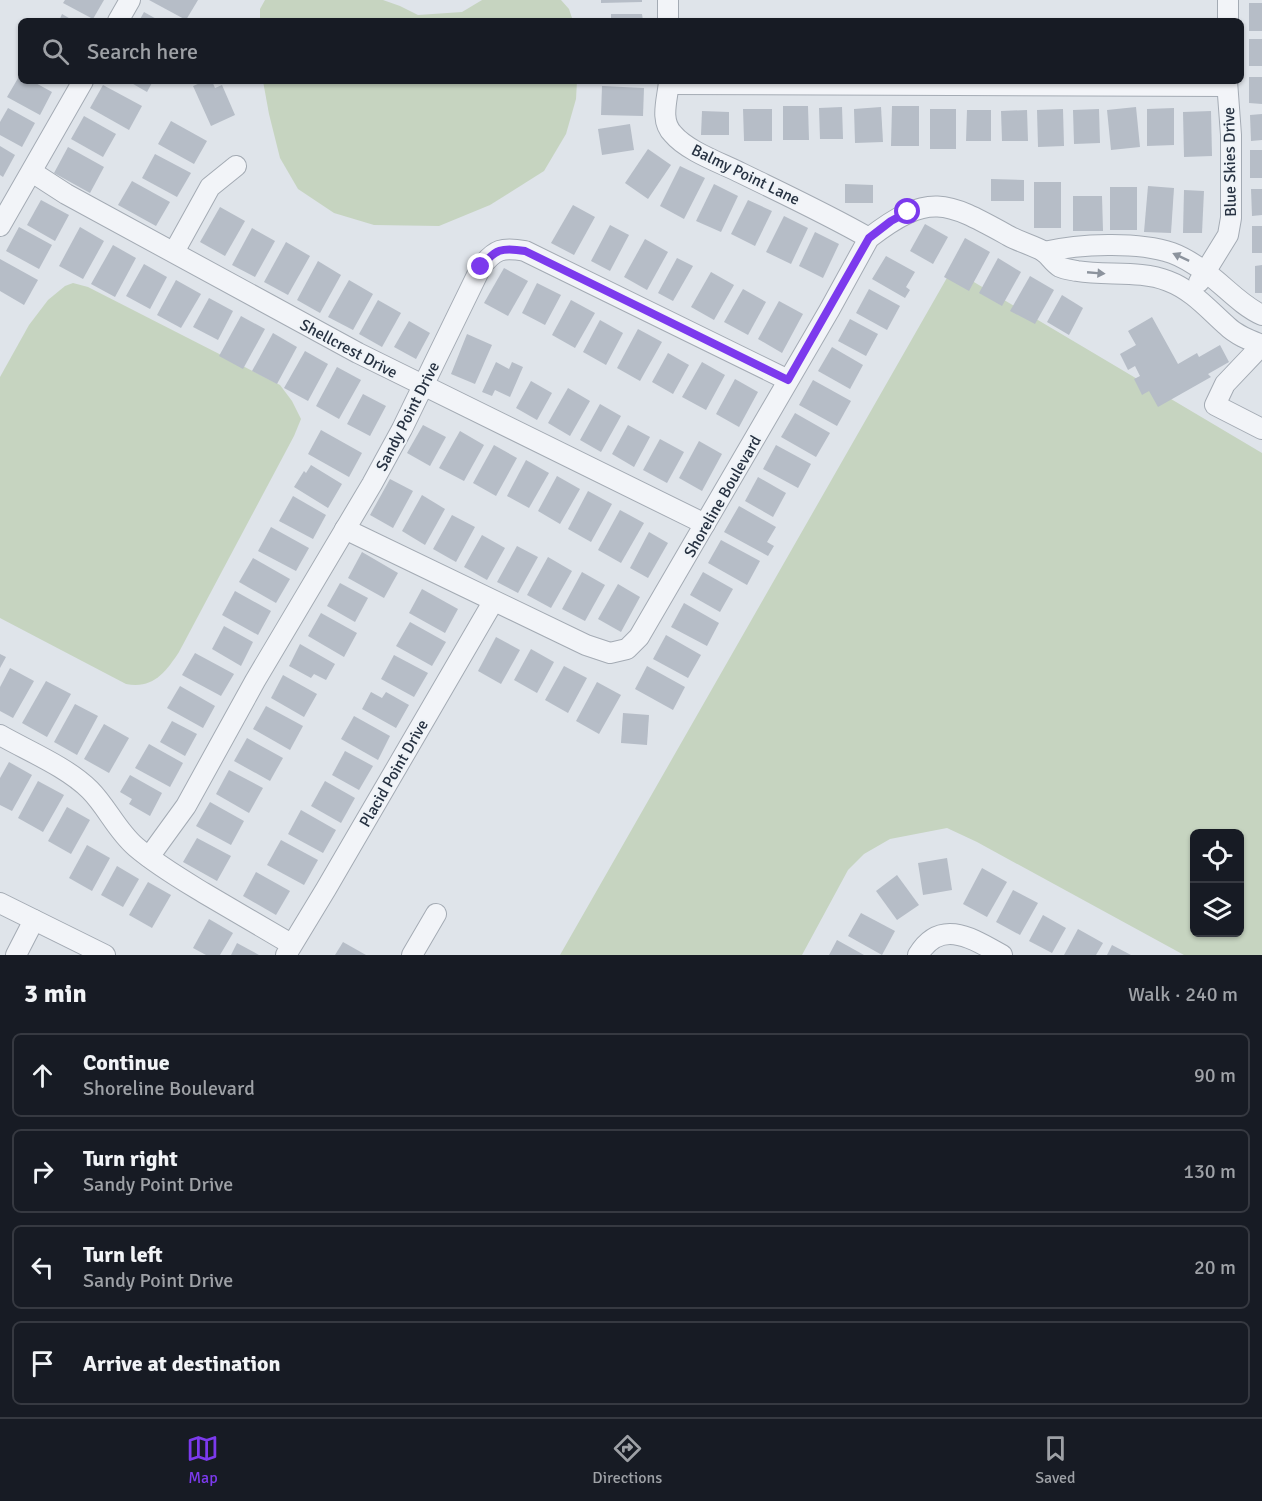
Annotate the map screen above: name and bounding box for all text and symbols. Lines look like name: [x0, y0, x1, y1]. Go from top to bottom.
search box: [18, 18, 1244, 84]
icon: search: [39, 35, 72, 68]
text: Search here: [87, 38, 198, 65]
street label: Blue Skies Drive: [1219, 107, 1241, 217]
street label: Balmy Point Lane: [688, 140, 803, 210]
route start: [894, 198, 920, 224]
route end: [467, 253, 493, 279]
one-way arrow: [1172, 253, 1189, 262]
one-way arrow: [1086, 268, 1105, 278]
street label: Shellcrest Drive: [296, 315, 401, 383]
street label: Sandy Point Drive: [372, 358, 444, 475]
street label: Shoreline Boulevard: [680, 432, 766, 561]
street label: Placid Point Drive: [355, 716, 433, 831]
map controls: [1190, 829, 1244, 937]
button: locate: [1190, 829, 1244, 883]
button: layers: [1190, 883, 1244, 937]
text: 3 min: [24, 978, 87, 1010]
text: Walk · 240 m: [1128, 982, 1238, 1007]
text: Continue: [83, 1049, 170, 1076]
icon: ahead: [26, 1059, 59, 1092]
text: 90 m: [1194, 1063, 1236, 1088]
text: Shoreline Boulevard: [83, 1076, 255, 1101]
text: Turn right: [83, 1145, 178, 1172]
icon: right: [26, 1155, 59, 1188]
text: 130 m: [1183, 1159, 1236, 1184]
text: Sandy Point Drive: [83, 1172, 233, 1197]
text: Turn left: [83, 1241, 163, 1268]
icon: left: [26, 1251, 59, 1284]
text: 20 m: [1194, 1255, 1236, 1280]
text: Sandy Point Drive: [83, 1268, 233, 1293]
icon: arrive: [26, 1347, 59, 1380]
text: Arrive at destination: [83, 1350, 280, 1377]
tab: Map: [186, 1432, 219, 1488]
tab: Directions: [592, 1432, 662, 1488]
tab: Saved: [1035, 1432, 1076, 1488]

